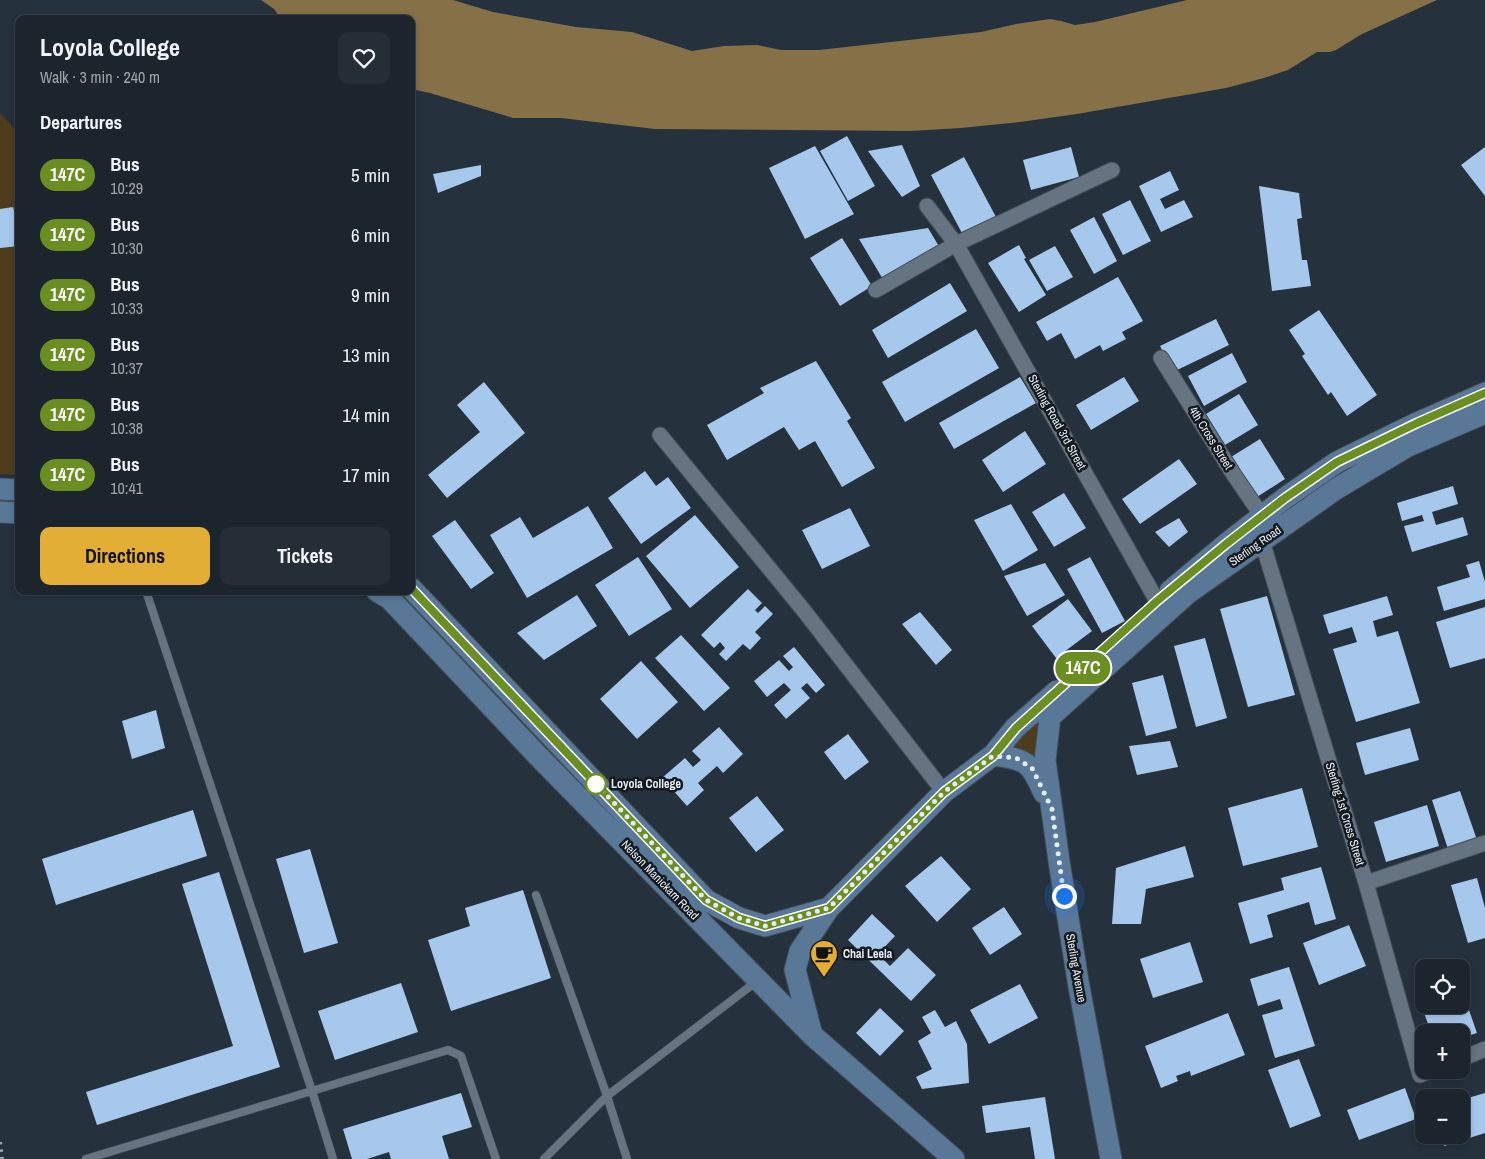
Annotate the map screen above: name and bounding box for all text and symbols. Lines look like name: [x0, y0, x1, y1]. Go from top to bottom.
text: Loyola College: [40, 31, 180, 63]
button: heart: [338, 32, 390, 84]
text: Walk · 3 min · 240 m: [40, 66, 160, 88]
text: Departures: [40, 109, 122, 135]
text: Bus: [110, 151, 140, 177]
text: 147C: [50, 162, 85, 187]
text: 5 min: [351, 162, 390, 188]
text: 10:29: [110, 177, 143, 199]
text: Bus: [110, 211, 140, 237]
text: 147C: [50, 222, 85, 247]
text: 6 min: [351, 222, 390, 248]
text: 10:30: [110, 237, 143, 259]
text: Bus: [110, 271, 140, 297]
text: 147C: [50, 282, 85, 307]
text: 9 min: [351, 282, 390, 308]
text: 10:33: [110, 297, 143, 319]
text: Bus: [110, 331, 140, 357]
text: 147C: [50, 342, 85, 367]
text: 13 min: [342, 342, 390, 368]
text: 10:37: [110, 357, 143, 379]
street label: Sterling Road 3rd Street: [1024, 372, 1090, 473]
text: Bus: [110, 391, 140, 417]
text: 147C: [50, 402, 85, 427]
text: 14 min: [342, 402, 390, 428]
street label: 4th Cross Street: [1185, 404, 1237, 473]
text: 10:38: [110, 417, 143, 439]
text: Bus: [110, 451, 140, 477]
text: 147C: [50, 462, 85, 487]
text: 17 min: [342, 462, 390, 488]
text: 10:41: [110, 477, 143, 499]
street label: Sterling Road: [1226, 522, 1284, 570]
button: Directions: [40, 527, 210, 585]
button: Tickets: [220, 527, 390, 585]
line badge: 147C: [1048, 652, 1118, 684]
text: 147C: [1065, 655, 1101, 680]
street label: Sterling 1st Cross Street: [1322, 760, 1368, 868]
marker: Loyola College: [585, 773, 607, 795]
place label: Loyola College: [611, 776, 682, 792]
street label: Nelson Manickam Road: [618, 837, 702, 923]
your location: [1052, 884, 1077, 909]
street label: Sterling Avenue: [1062, 932, 1090, 1004]
cafe icon: Chai Leela: [809, 939, 839, 978]
place label: Chai Leela: [843, 946, 893, 962]
map controls: [1415, 959, 1470, 1144]
button: locate: [1415, 959, 1470, 1014]
button: +: [1415, 1024, 1470, 1079]
button: −: [1415, 1089, 1470, 1144]

